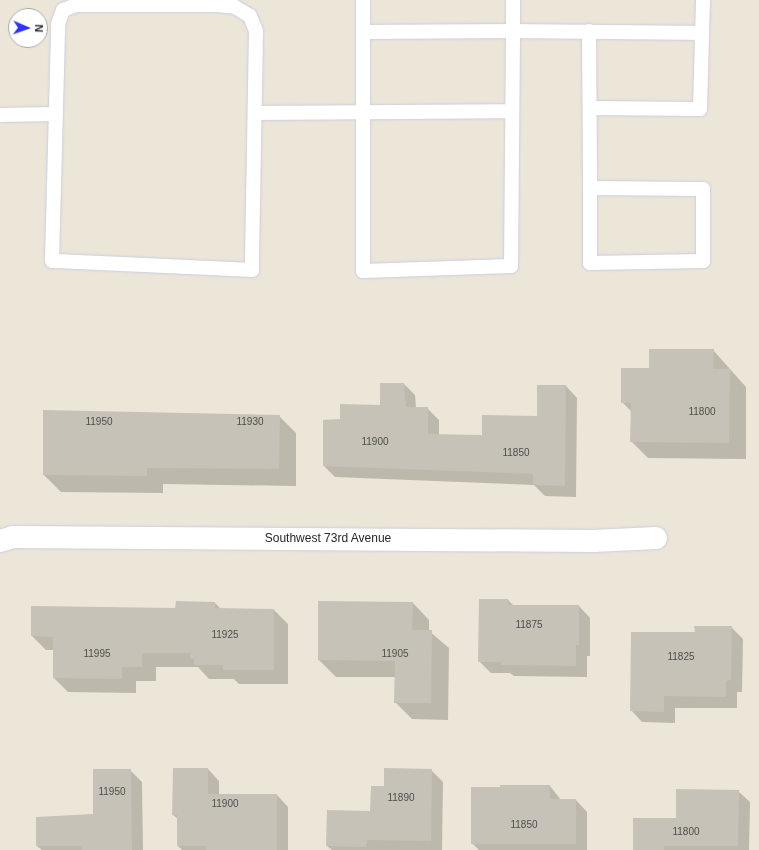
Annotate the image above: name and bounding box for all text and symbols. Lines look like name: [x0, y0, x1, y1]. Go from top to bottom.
north arrow: [8, 8, 48, 48]
text: N: [33, 24, 45, 33]
house number: 11800: [688, 406, 716, 418]
house number: 11950: [85, 416, 113, 428]
house number: 11930: [236, 416, 264, 428]
house number: 11900: [361, 436, 389, 448]
house number: 11850: [502, 447, 530, 459]
street label: Southwest 73rd Avenue: [264, 532, 392, 546]
house number: 11875: [515, 619, 543, 631]
house number: 11925: [211, 629, 239, 641]
house number: 11995: [83, 648, 111, 660]
house number: 11905: [381, 648, 409, 660]
house number: 11825: [667, 651, 695, 663]
house number: 11950: [98, 786, 126, 798]
house number: 11890: [387, 792, 415, 804]
house number: 11900: [211, 798, 239, 810]
house number: 11850: [510, 819, 538, 831]
house number: 11800: [672, 826, 700, 838]

